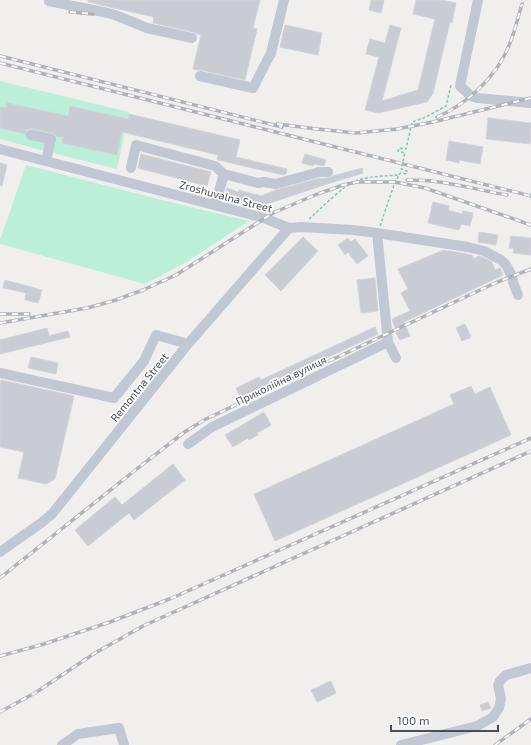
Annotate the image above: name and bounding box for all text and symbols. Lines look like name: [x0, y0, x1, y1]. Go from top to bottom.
street label: Zroshuvalna Street: [178, 177, 274, 215]
street label: Remontna Street: [107, 350, 171, 424]
street label: Приколійна вулиця: [234, 352, 329, 408]
scale bar: [391, 707, 498, 733]
text: 100 m: [397, 713, 429, 727]

